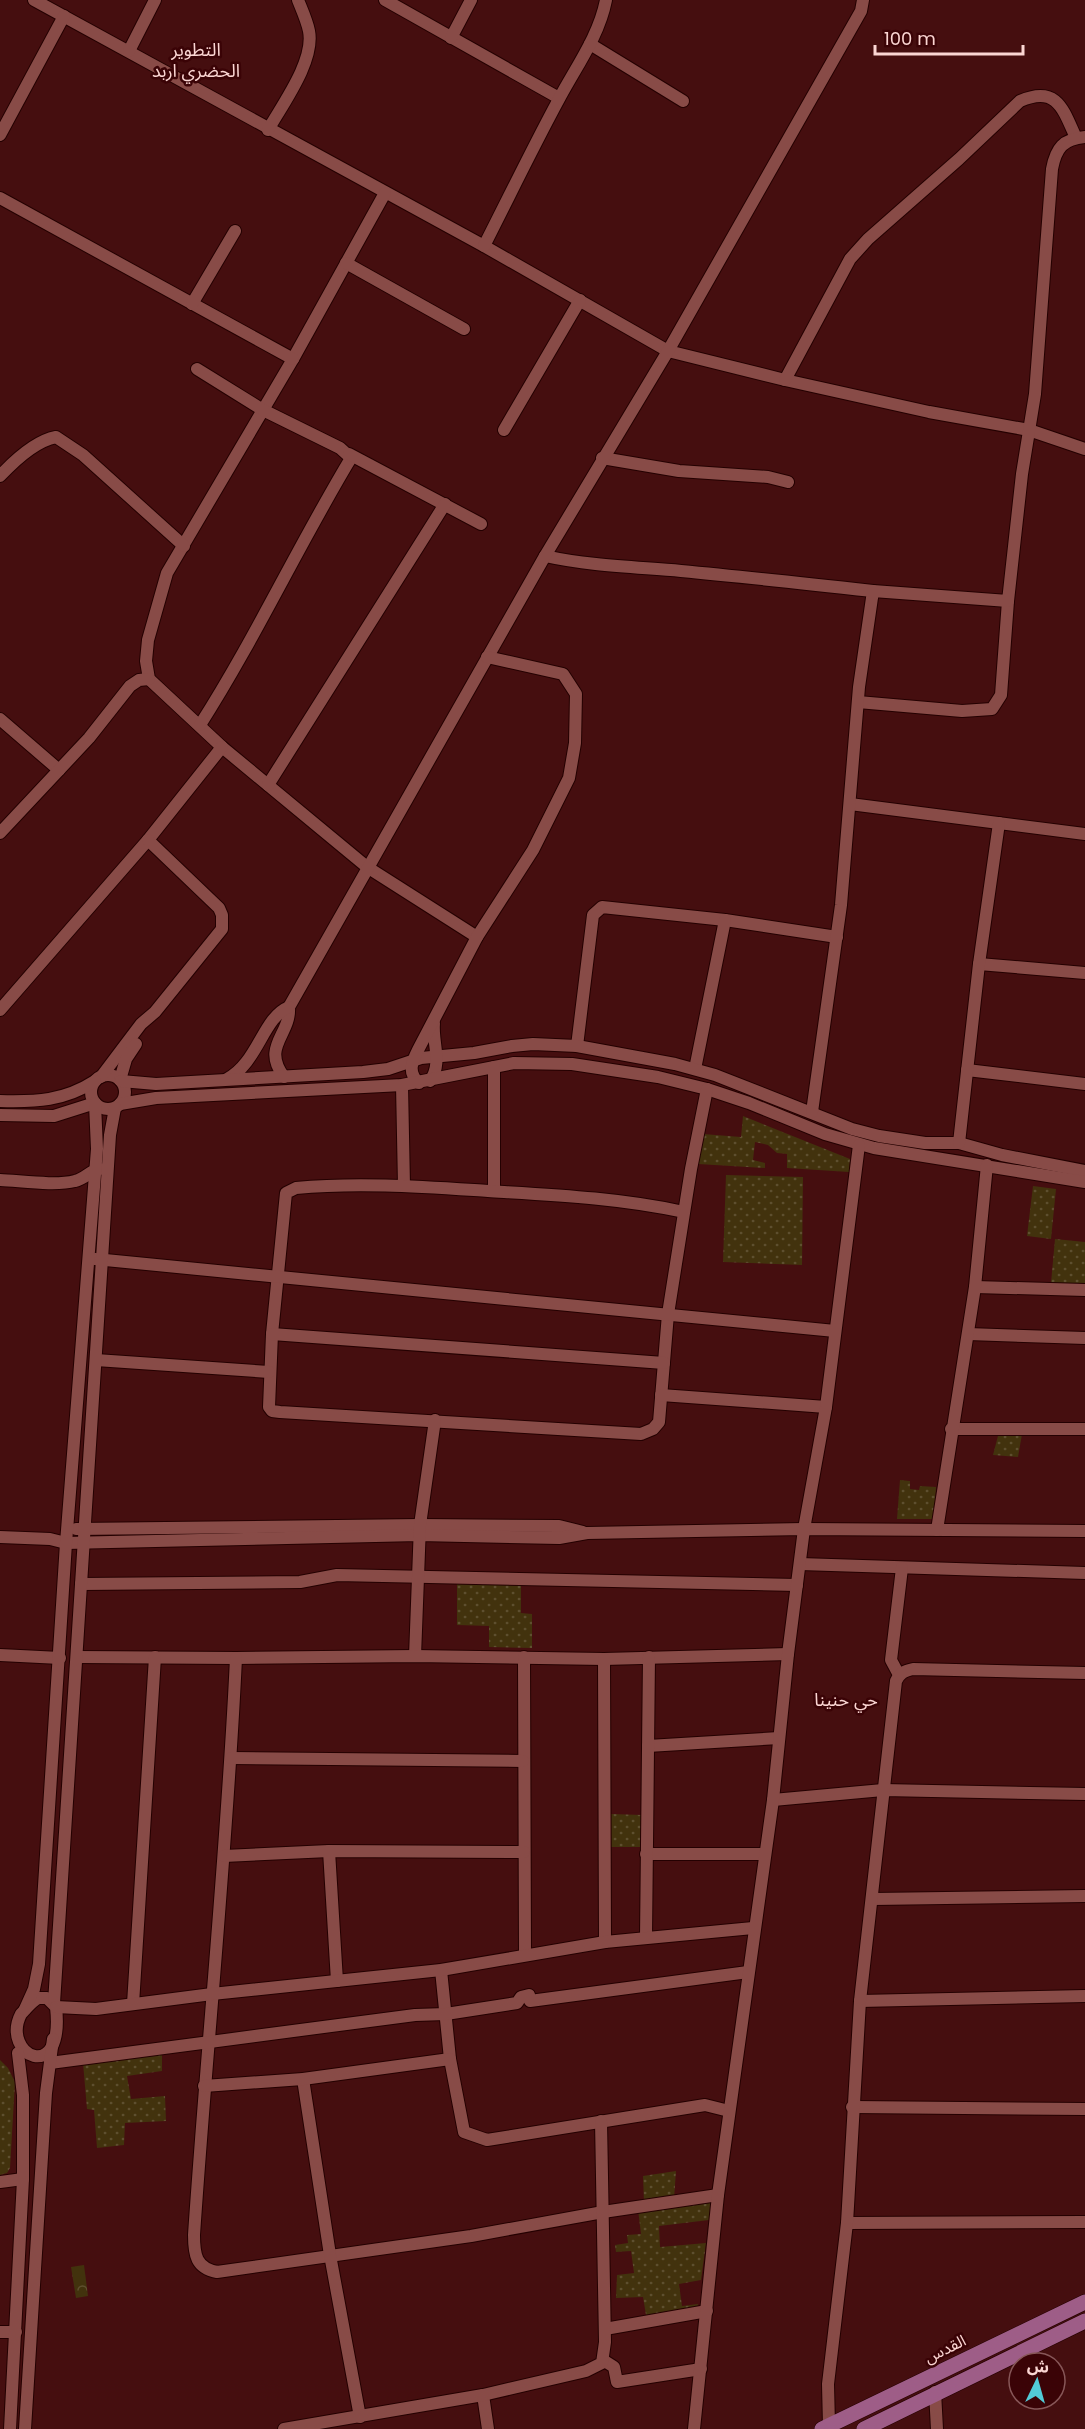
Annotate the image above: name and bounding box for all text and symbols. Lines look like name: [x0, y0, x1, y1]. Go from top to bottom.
scale bar: [875, 18, 1024, 56]
text: 100 m: [884, 26, 936, 51]
district label: التطوير الحضري اربد: [152, 37, 240, 84]
district label: حي حنينا: [814, 1687, 878, 1713]
street label: القدس: [920, 2329, 970, 2369]
north arrow: [1007, 2351, 1067, 2411]
text: ش: [1026, 2354, 1050, 2379]

